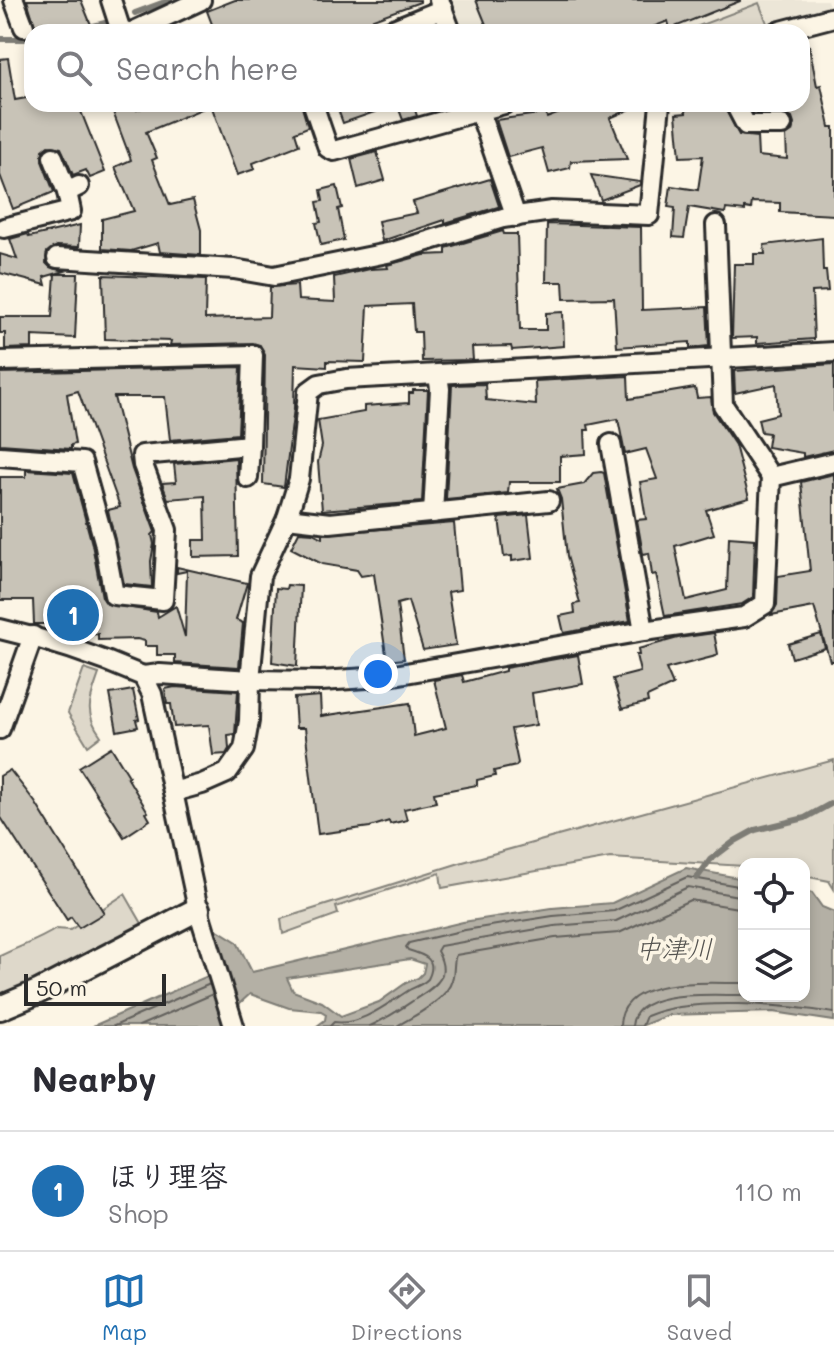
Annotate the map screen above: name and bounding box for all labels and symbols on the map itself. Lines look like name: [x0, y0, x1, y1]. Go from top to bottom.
pin: 1: [47, 585, 99, 645]
your location: [358, 654, 398, 694]
water label: 中津川: [635, 931, 713, 965]
scale bar: [24, 970, 166, 1006]

